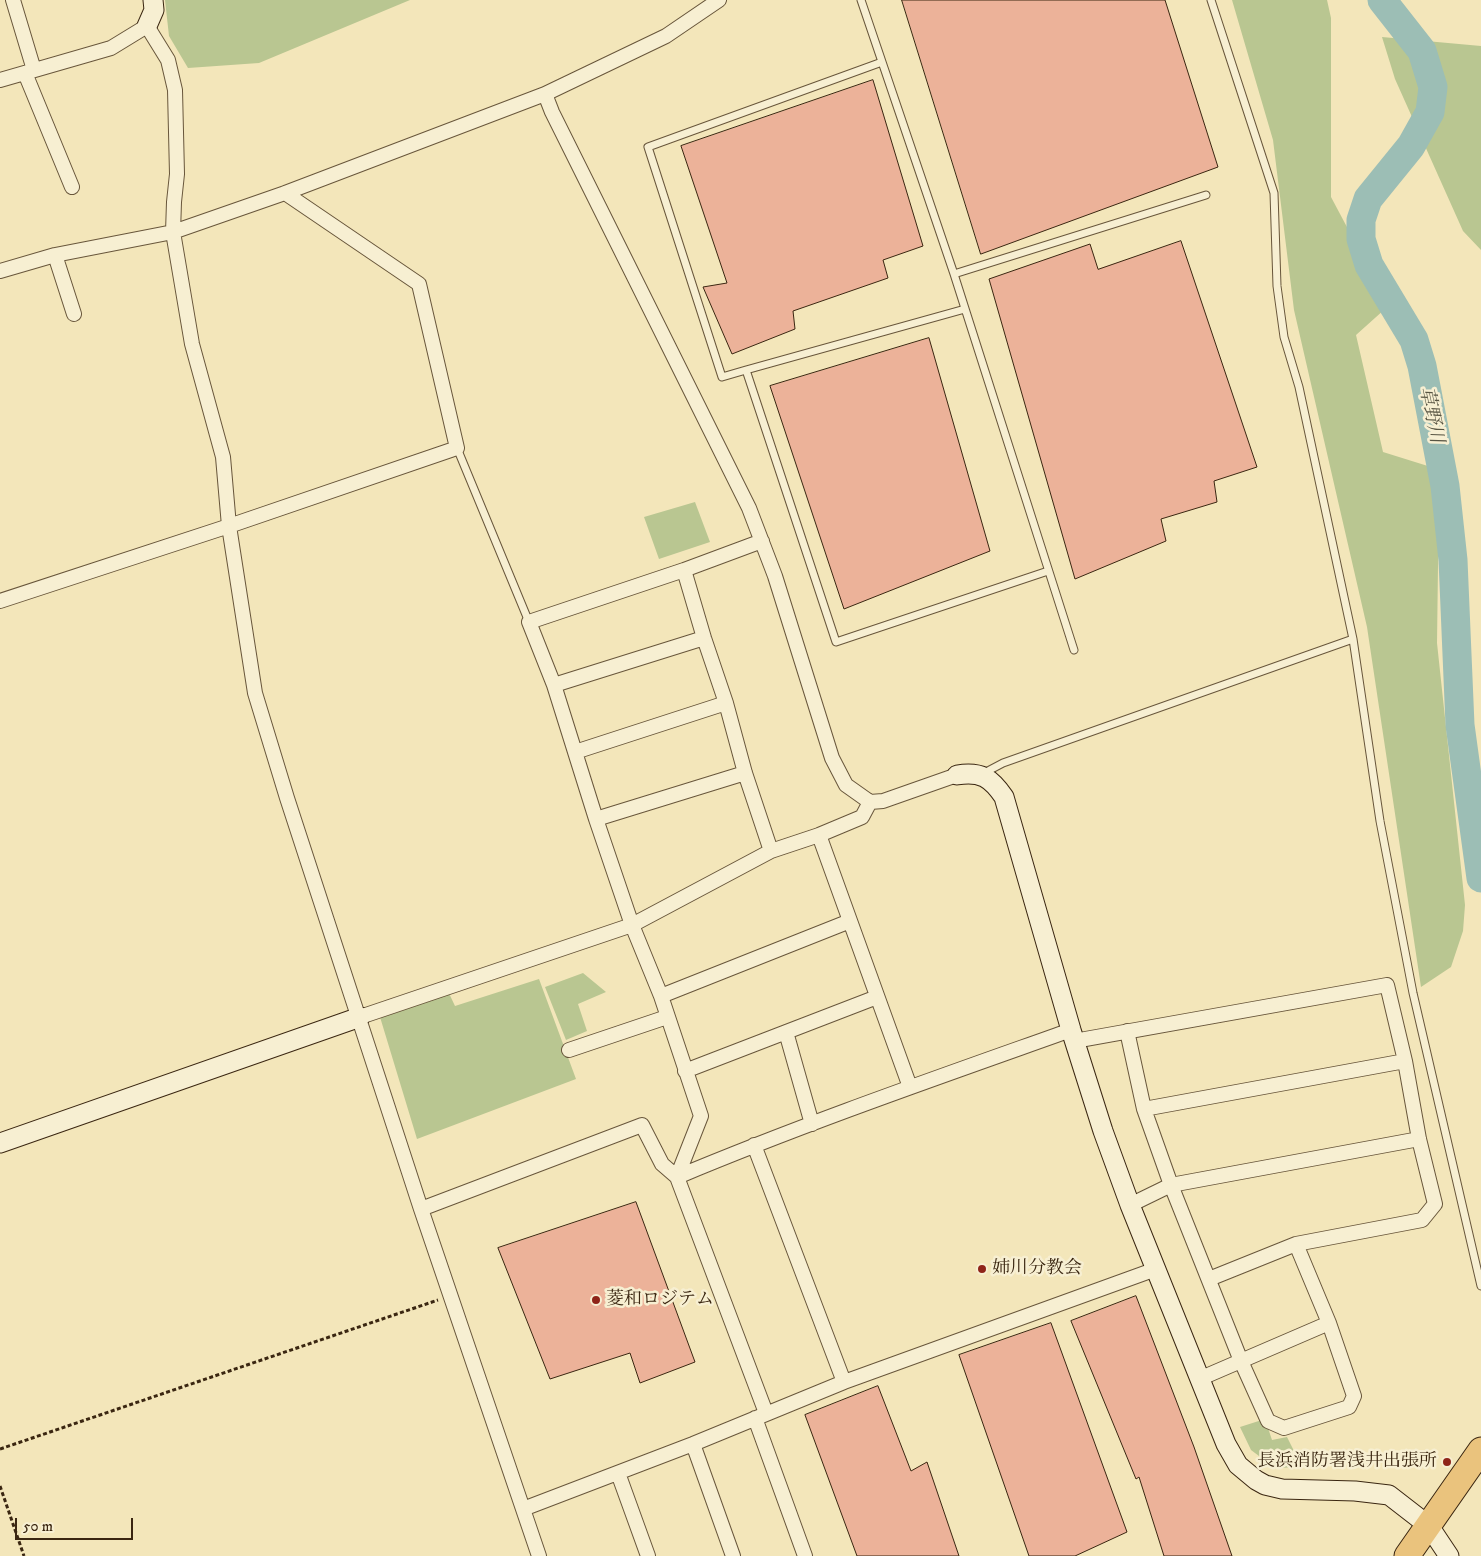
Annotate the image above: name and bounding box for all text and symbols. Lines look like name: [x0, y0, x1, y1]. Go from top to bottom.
water label: 草野川: [1413, 385, 1447, 445]
place label: 姉川分教会: [992, 1258, 1082, 1280]
marker: 姉川分教会: [976, 1263, 988, 1275]
place label: 菱和ロジテム: [606, 1289, 714, 1311]
marker: 菱和ロジテム: [590, 1294, 602, 1306]
place label: 長浜消防署浅井出張所: [1257, 1451, 1437, 1473]
marker: 長浜消防署浅井出張所: [1441, 1456, 1453, 1468]
scale bar: [18, 1508, 135, 1540]
text: 50 m: [23, 1517, 53, 1536]

